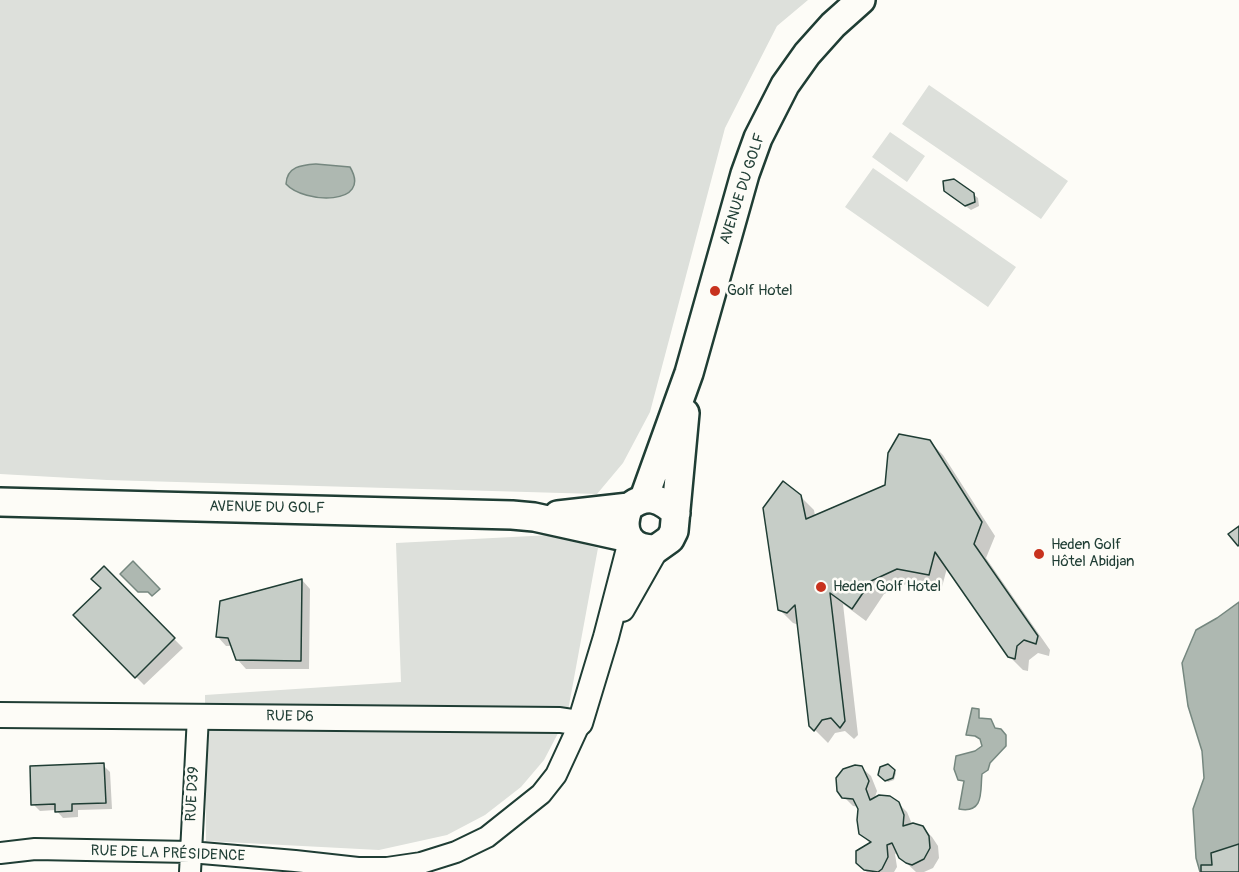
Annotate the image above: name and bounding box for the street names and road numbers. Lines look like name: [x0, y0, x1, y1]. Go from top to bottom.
street label: AVENUE DU GOLF: [717, 131, 769, 247]
street label: AVENUE DU GOLF: [209, 498, 325, 518]
street label: RUE D6: [266, 708, 314, 726]
street label: RUE D39: [183, 766, 203, 822]
street label: RUE DE LA PRÉSIDENCE: [90, 842, 246, 866]

